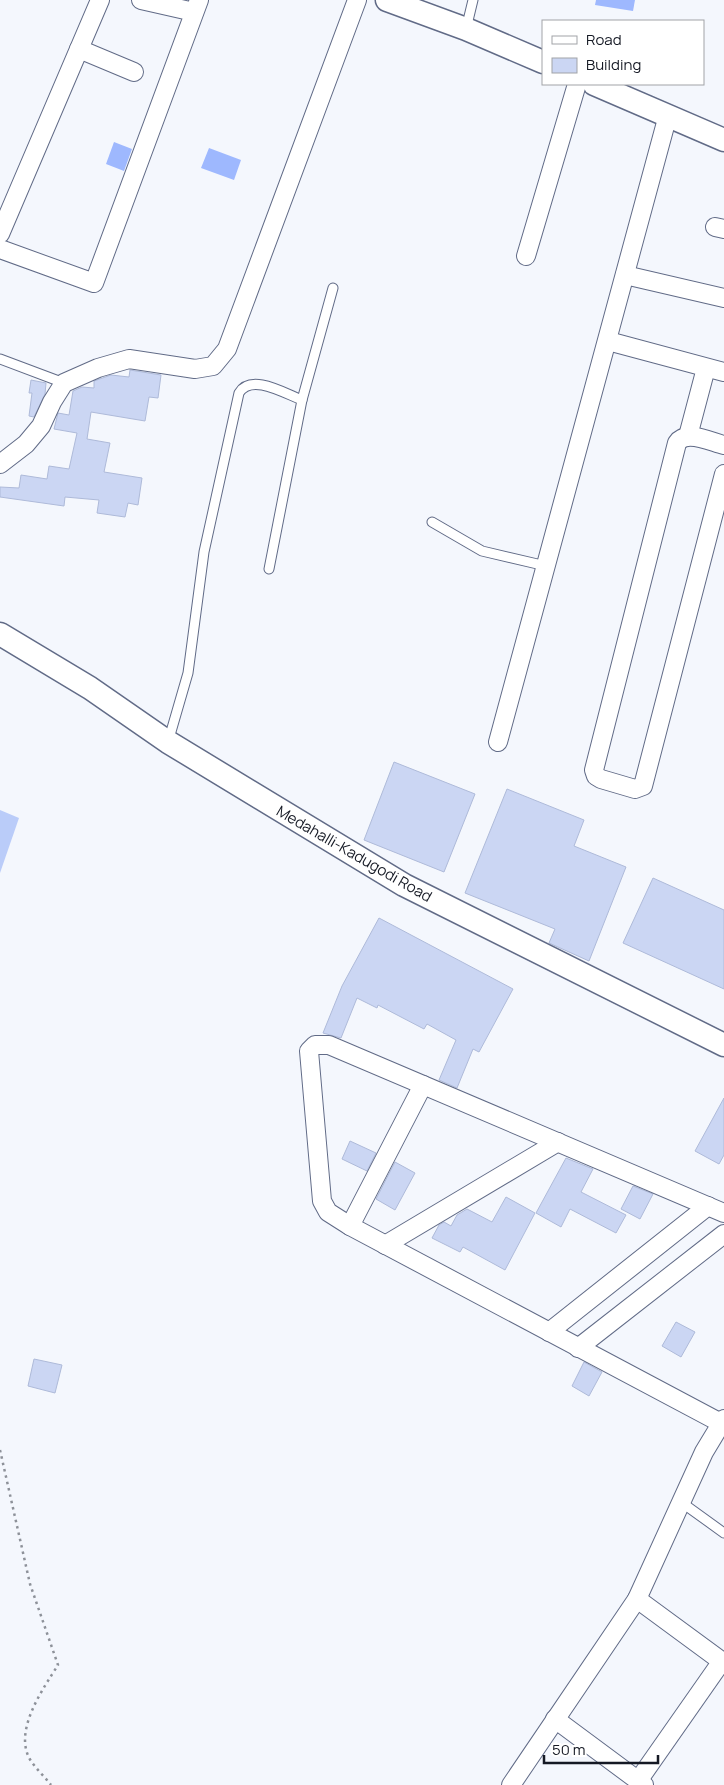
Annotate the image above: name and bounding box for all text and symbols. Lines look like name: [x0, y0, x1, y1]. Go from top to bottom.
legend: [542, 20, 704, 85]
text: Road: [586, 29, 622, 50]
text: Building: [586, 54, 641, 75]
street label: Medahalli-Kadugodi Road: [273, 800, 436, 907]
scale bar: [544, 1732, 658, 1764]
text: 50 m: [552, 1739, 586, 1760]

